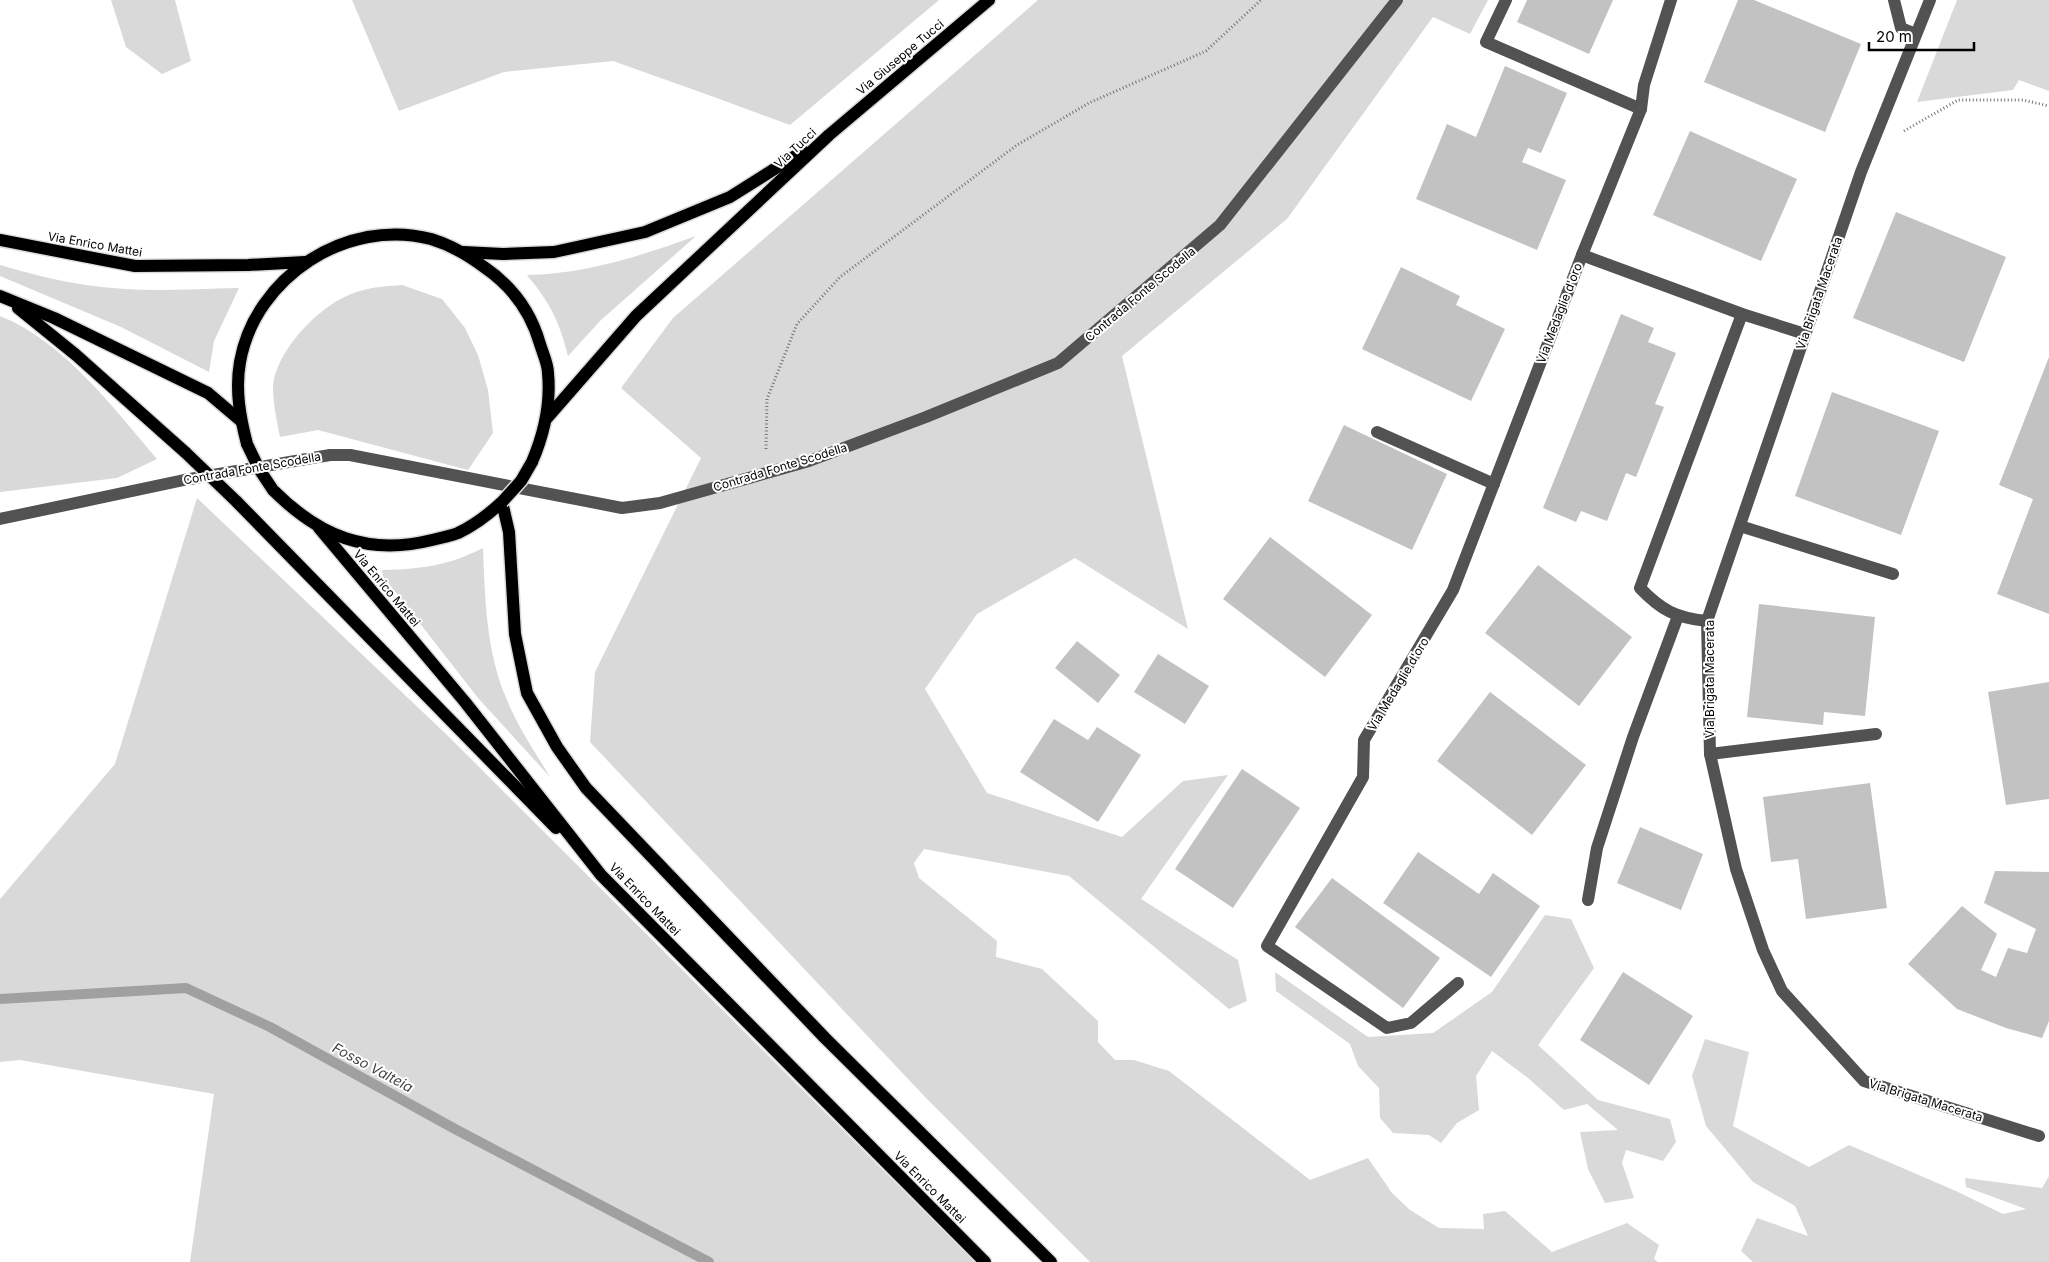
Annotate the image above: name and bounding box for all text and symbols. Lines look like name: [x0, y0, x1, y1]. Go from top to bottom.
street label: Via Giuseppe Tucci: [853, 16, 947, 98]
scale bar: [1869, 20, 1974, 52]
text: 20 m: [1876, 27, 1912, 46]
street label: Via Tucci: [771, 125, 819, 171]
street label: Via Enrico Mattei: [47, 228, 143, 260]
street label: Via Brigata Macerata: [1793, 235, 1845, 351]
street label: Contrada Fonte Scodella: [1082, 243, 1198, 345]
street label: Via Medaglie d'oro: [1533, 261, 1585, 365]
street label: Contrada Fonte Scodella: [711, 439, 849, 495]
street label: Contrada Fonte Scodella: [182, 449, 322, 487]
street label: Via Enrico Mattei: [351, 547, 424, 629]
street label: Via Brigata Macerata: [1702, 620, 1717, 738]
street label: Via Medaglie d'oro: [1364, 635, 1432, 733]
street label: Via Enrico Mattei: [606, 859, 684, 939]
water label: Fosso Valteia: [330, 1039, 417, 1096]
street label: Via Brigata Macerata: [1867, 1076, 1985, 1124]
street label: Via Enrico Mattei: [891, 1148, 969, 1226]

